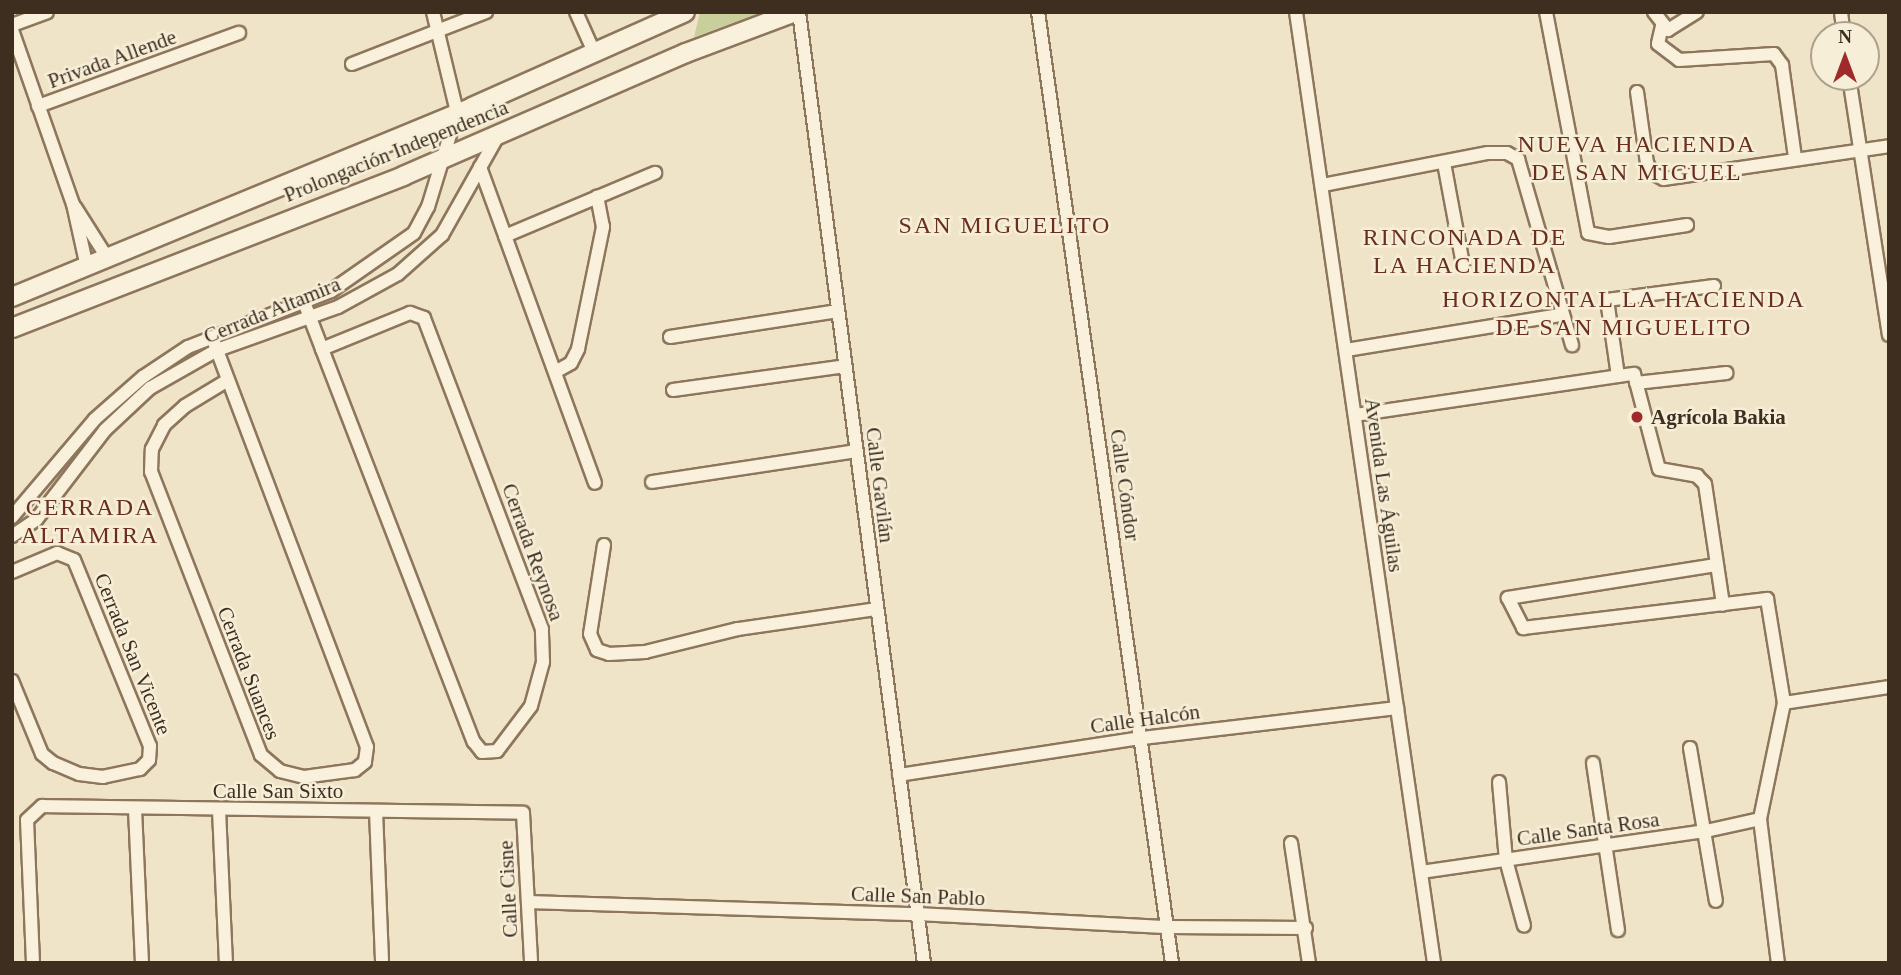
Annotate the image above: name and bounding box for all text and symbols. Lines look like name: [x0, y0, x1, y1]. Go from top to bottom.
north arrow: [1810, 21, 1880, 91]
street label: Privada Allende: [44, 24, 180, 94]
text: N: [1838, 26, 1852, 47]
street label: Prolongación Independencia: [280, 94, 512, 208]
district label: NUEVA HACIENDA DE SAN MIGUEL: [1519, 131, 1755, 187]
district label: SAN MIGUELITO: [900, 212, 1110, 240]
district label: RINCONADA DE LA HACIENDA: [1364, 224, 1566, 280]
street label: Cerrada Altamira: [199, 271, 345, 349]
district label: HORIZONTAL LA HACIENDA DE SAN MIGUELITO: [1444, 286, 1804, 342]
street label: Avenida Las Águilas: [1359, 396, 1409, 574]
place label: Agrícola Bakia: [1651, 404, 1786, 430]
marker: Agrícola Bakia: [1629, 409, 1645, 425]
street label: Calle Gavilán: [860, 426, 900, 544]
street label: Calle Cóndor: [1105, 428, 1145, 542]
street label: Cerrada Reynosa: [497, 480, 569, 624]
district label: CERRADA ALTAMIRA: [22, 494, 158, 550]
street label: Cerrada San Vicente: [89, 569, 177, 739]
street label: Cerrada Suances: [212, 603, 286, 743]
street label: Calle Halcón: [1089, 699, 1201, 739]
street label: Calle San Sixto: [213, 778, 343, 804]
street label: Calle Santa Rosa: [1515, 807, 1661, 851]
street label: Calle Cisne: [493, 840, 523, 938]
street label: Calle San Pablo: [851, 881, 985, 911]

